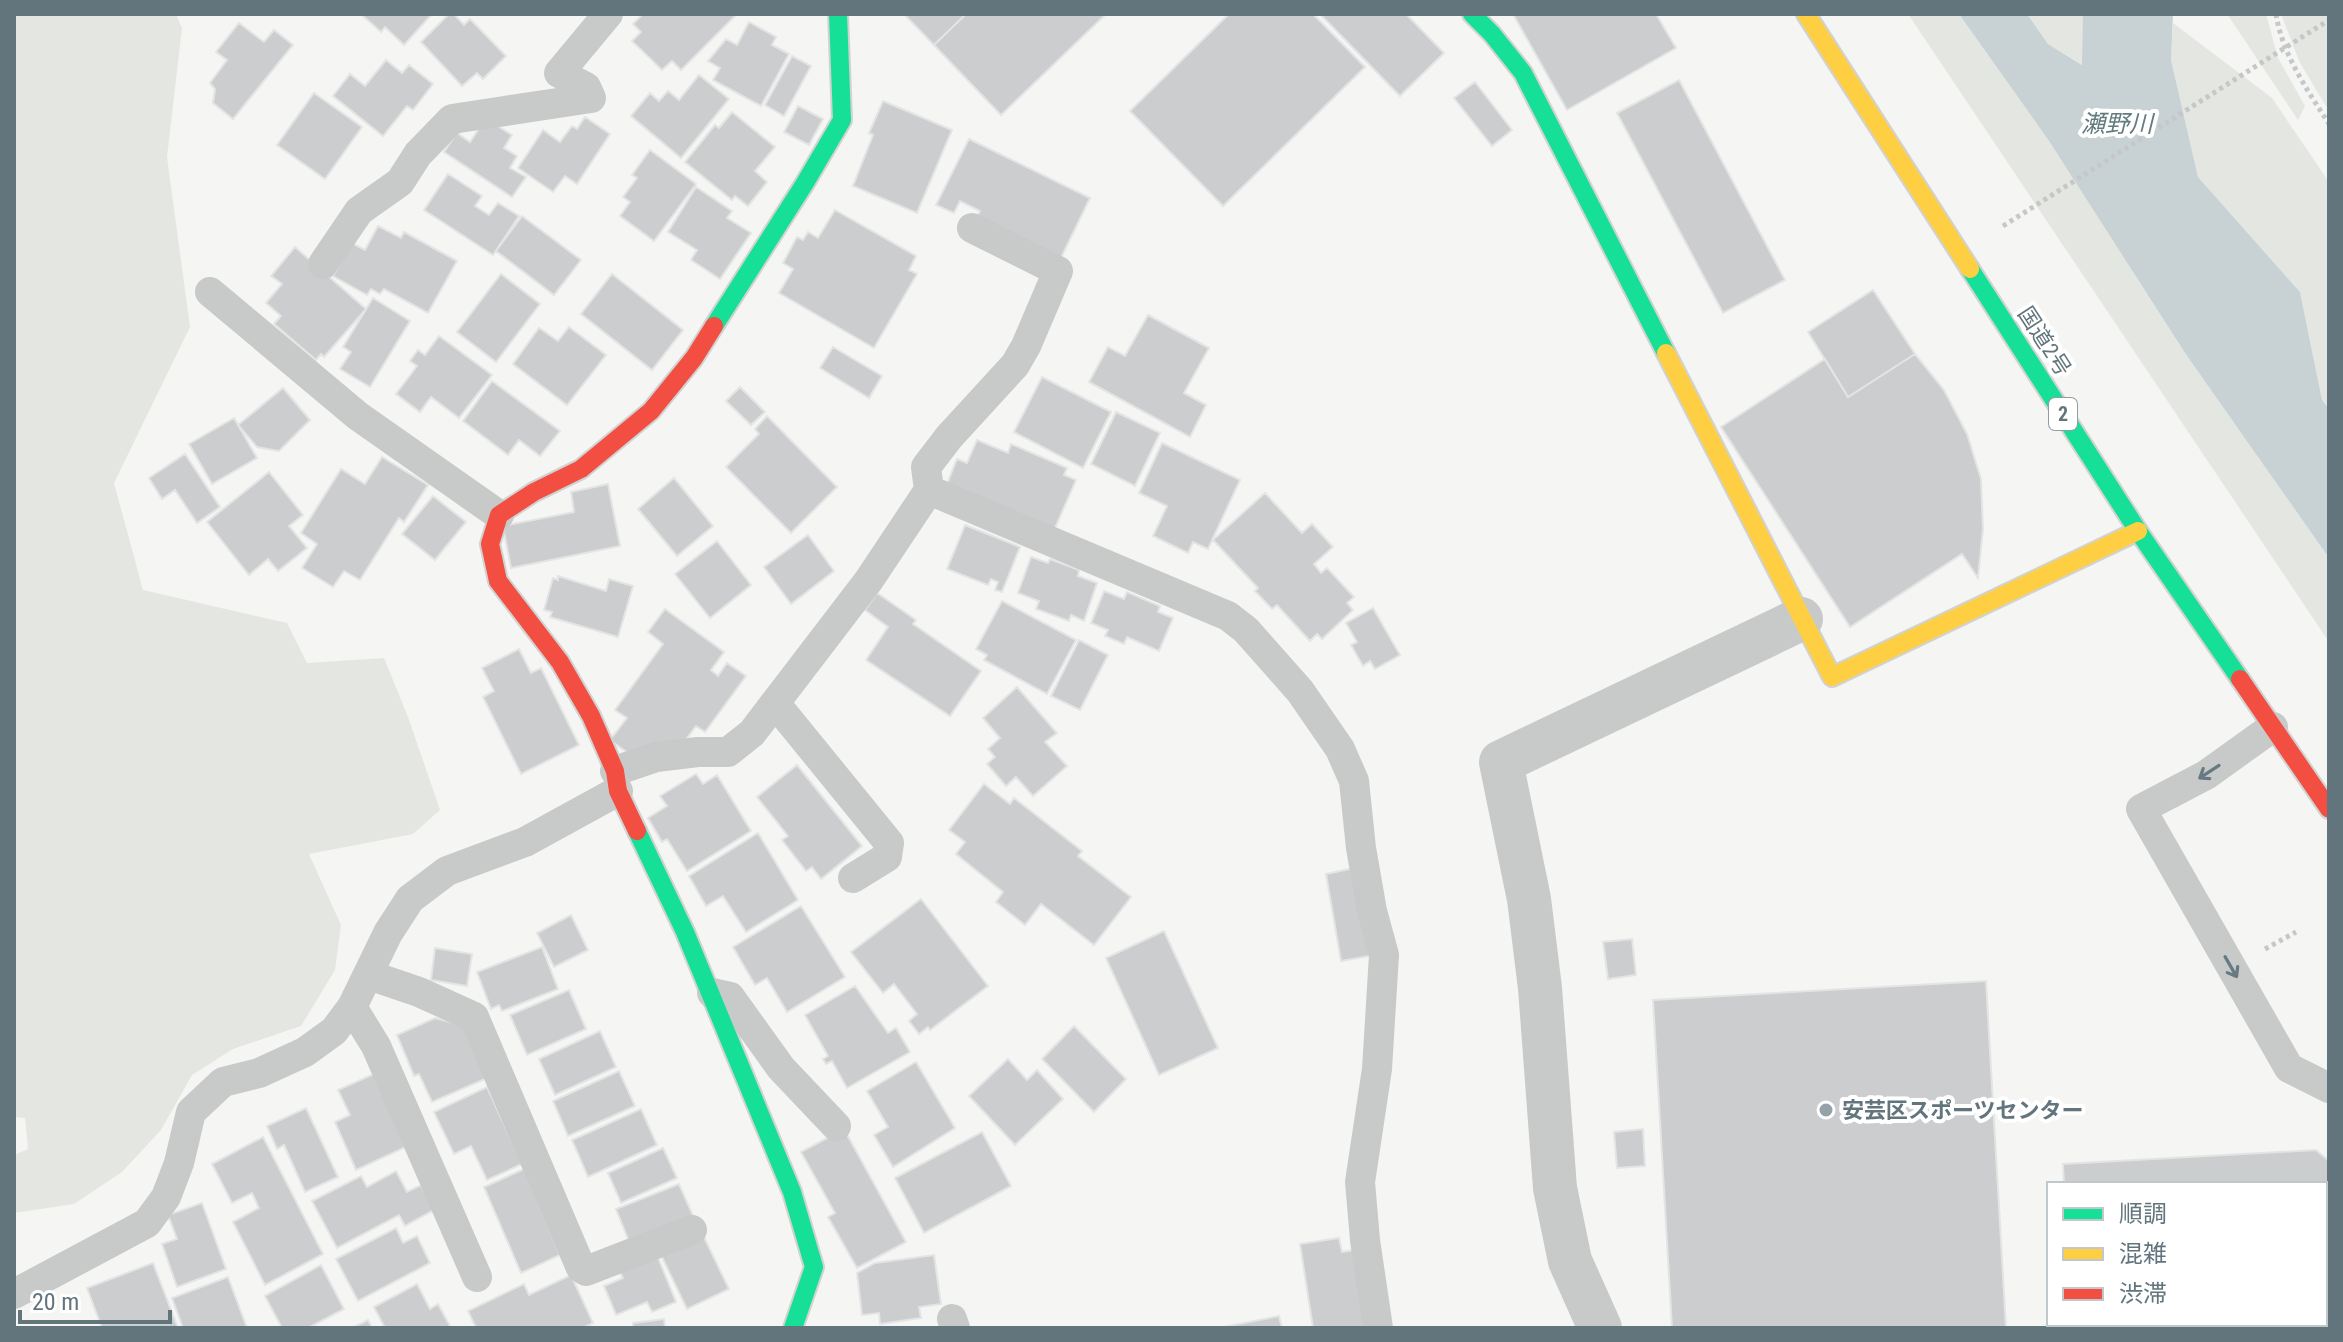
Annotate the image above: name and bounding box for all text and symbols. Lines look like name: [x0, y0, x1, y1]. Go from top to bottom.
water label: 瀬野川: [2081, 110, 2156, 138]
street label: 国道2号: [2013, 302, 2076, 380]
road number: 2: [2049, 398, 2077, 430]
one-way arrow: [2198, 764, 2221, 780]
one-way arrow: [2223, 955, 2239, 978]
place label: 安芸区スポーツセンター: [1842, 1098, 2084, 1123]
marker: 安芸区スポーツセンター: [1817, 1101, 1835, 1119]
legend: [2047, 1182, 2327, 1326]
text: 順調: [2119, 1200, 2167, 1228]
text: 混雑: [2119, 1240, 2167, 1268]
scale bar: [20, 1274, 170, 1324]
text: 渋滞: [2119, 1280, 2167, 1308]
text: 20 m: [32, 1288, 79, 1316]

